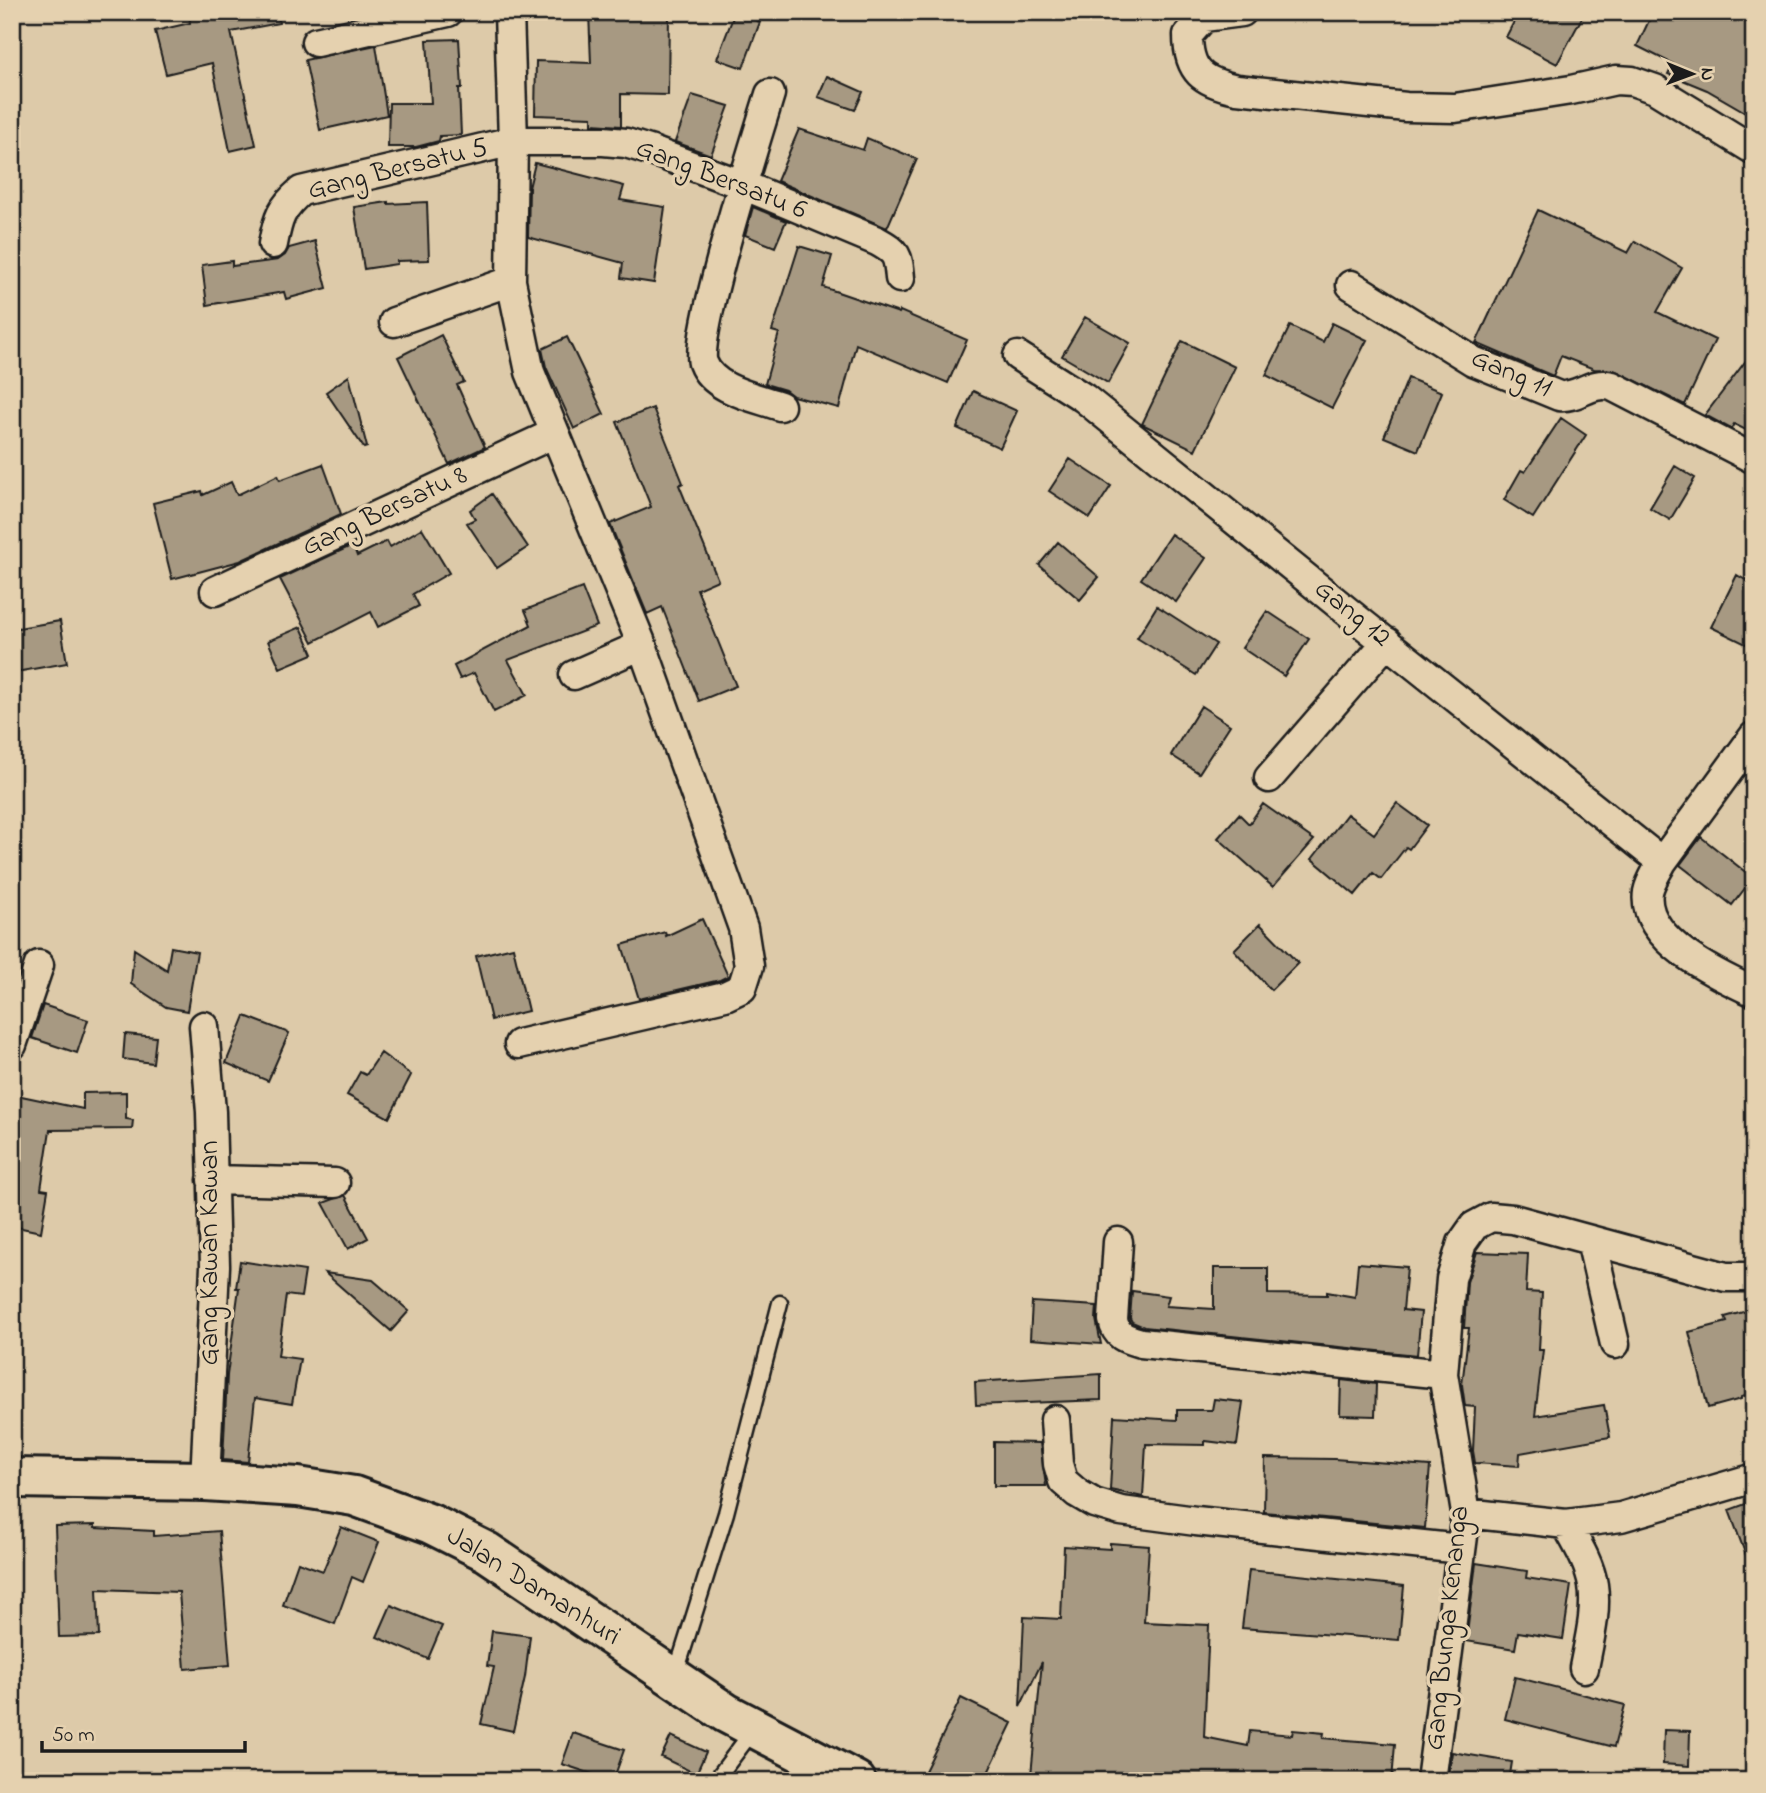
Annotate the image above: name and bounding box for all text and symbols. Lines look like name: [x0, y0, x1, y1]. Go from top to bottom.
north arrow: [1658, 38, 1728, 108]
text: N: [1693, 68, 1720, 81]
street label: Gang Bersatu 5: [304, 128, 492, 212]
street label: Gang Bersatu 6: [630, 129, 812, 231]
street label: Gang 11: [1464, 339, 1558, 409]
street label: Gang Bersatu 8: [296, 456, 474, 568]
street label: Gang 12: [1305, 570, 1400, 658]
street label: Gang Kawan Kawan: [190, 1140, 231, 1366]
street label: Gang Bunga Kenanga: [1415, 1504, 1481, 1752]
street label: Jalan Damanhuri: [438, 1517, 628, 1657]
scale bar: [42, 1709, 245, 1753]
text: 50 m: [52, 1721, 95, 1751]

